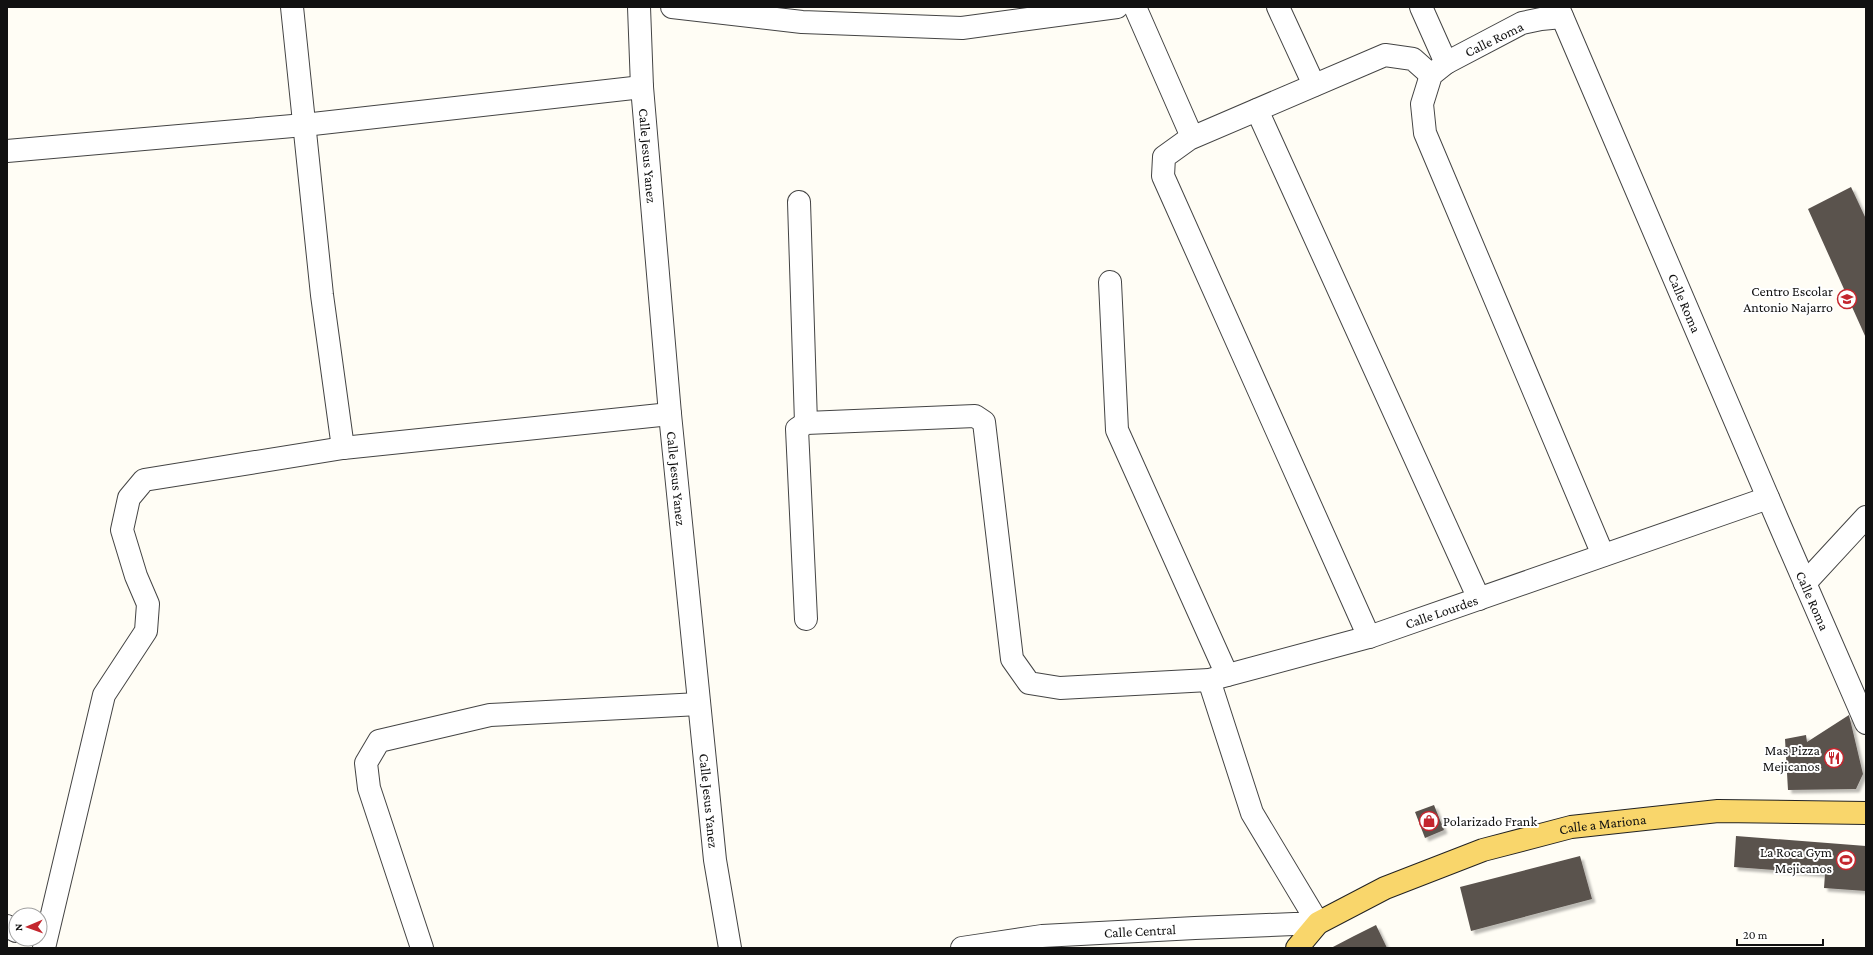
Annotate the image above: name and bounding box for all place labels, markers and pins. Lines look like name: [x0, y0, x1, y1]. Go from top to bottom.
place label: Centro Escolar Antonio Najarro: [1743, 283, 1833, 316]
school or university icon: Centro Escolar Antonio Najarro: [1836, 288, 1858, 310]
place label: Mas Pizza Mejicanos: [1763, 742, 1821, 775]
restaurant icon: Mas Pizza Mejicanos: [1823, 747, 1845, 769]
shop icon: Polarizado Frank: [1418, 810, 1440, 832]
place label: Polarizado Frank: [1443, 813, 1537, 829]
place label: La Roca Gym Mejicanos: [1760, 844, 1832, 877]
sports icon: La Roca Gym Mejicanos: [1835, 849, 1857, 871]

